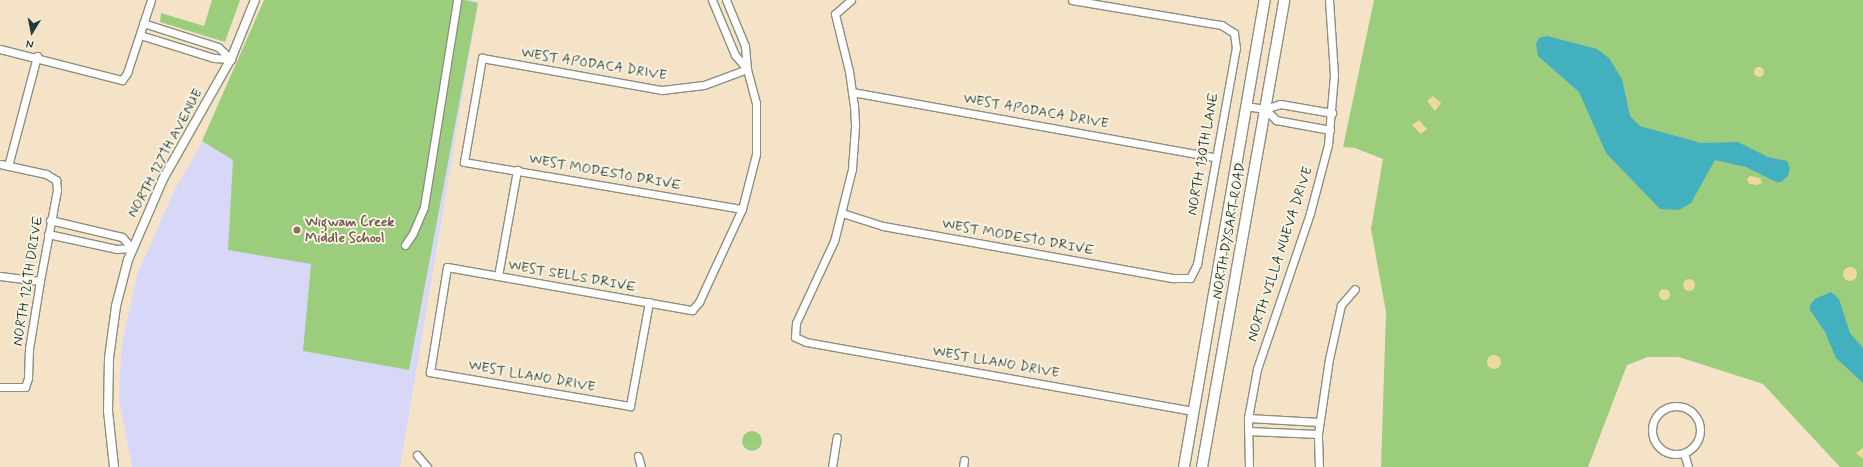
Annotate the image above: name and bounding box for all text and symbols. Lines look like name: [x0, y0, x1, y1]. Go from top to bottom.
north arrow: [12, 12, 52, 52]
text: N: [25, 36, 35, 51]
street label: WEST APODACA DRIVE: [517, 44, 671, 84]
street label: NORTH 127TH AVENUE: [124, 86, 206, 220]
street label: WEST APODACA DRIVE: [959, 89, 1113, 133]
street label: NORTH 130TH LANE: [1184, 91, 1222, 217]
street label: WEST MODESTO DRIVE: [527, 150, 683, 194]
street label: NORTH DYSART ROAD: [1209, 161, 1249, 301]
street label: NORTH VILLA NUEVA DRIVE: [1243, 162, 1317, 346]
street label: NORTH 126TH DRIVE: [9, 214, 47, 348]
place label: Wigwam Creek Middle School: [305, 214, 395, 246]
street label: WEST MODESTO DRIVE: [940, 215, 1096, 259]
marker: Wigwam Creek Middle School: [292, 225, 302, 235]
street label: WEST SELLS DRIVE: [507, 256, 637, 296]
street label: WEST LLANO DRIVE: [929, 342, 1063, 382]
street label: WEST LLANO DRIVE: [465, 356, 599, 396]

